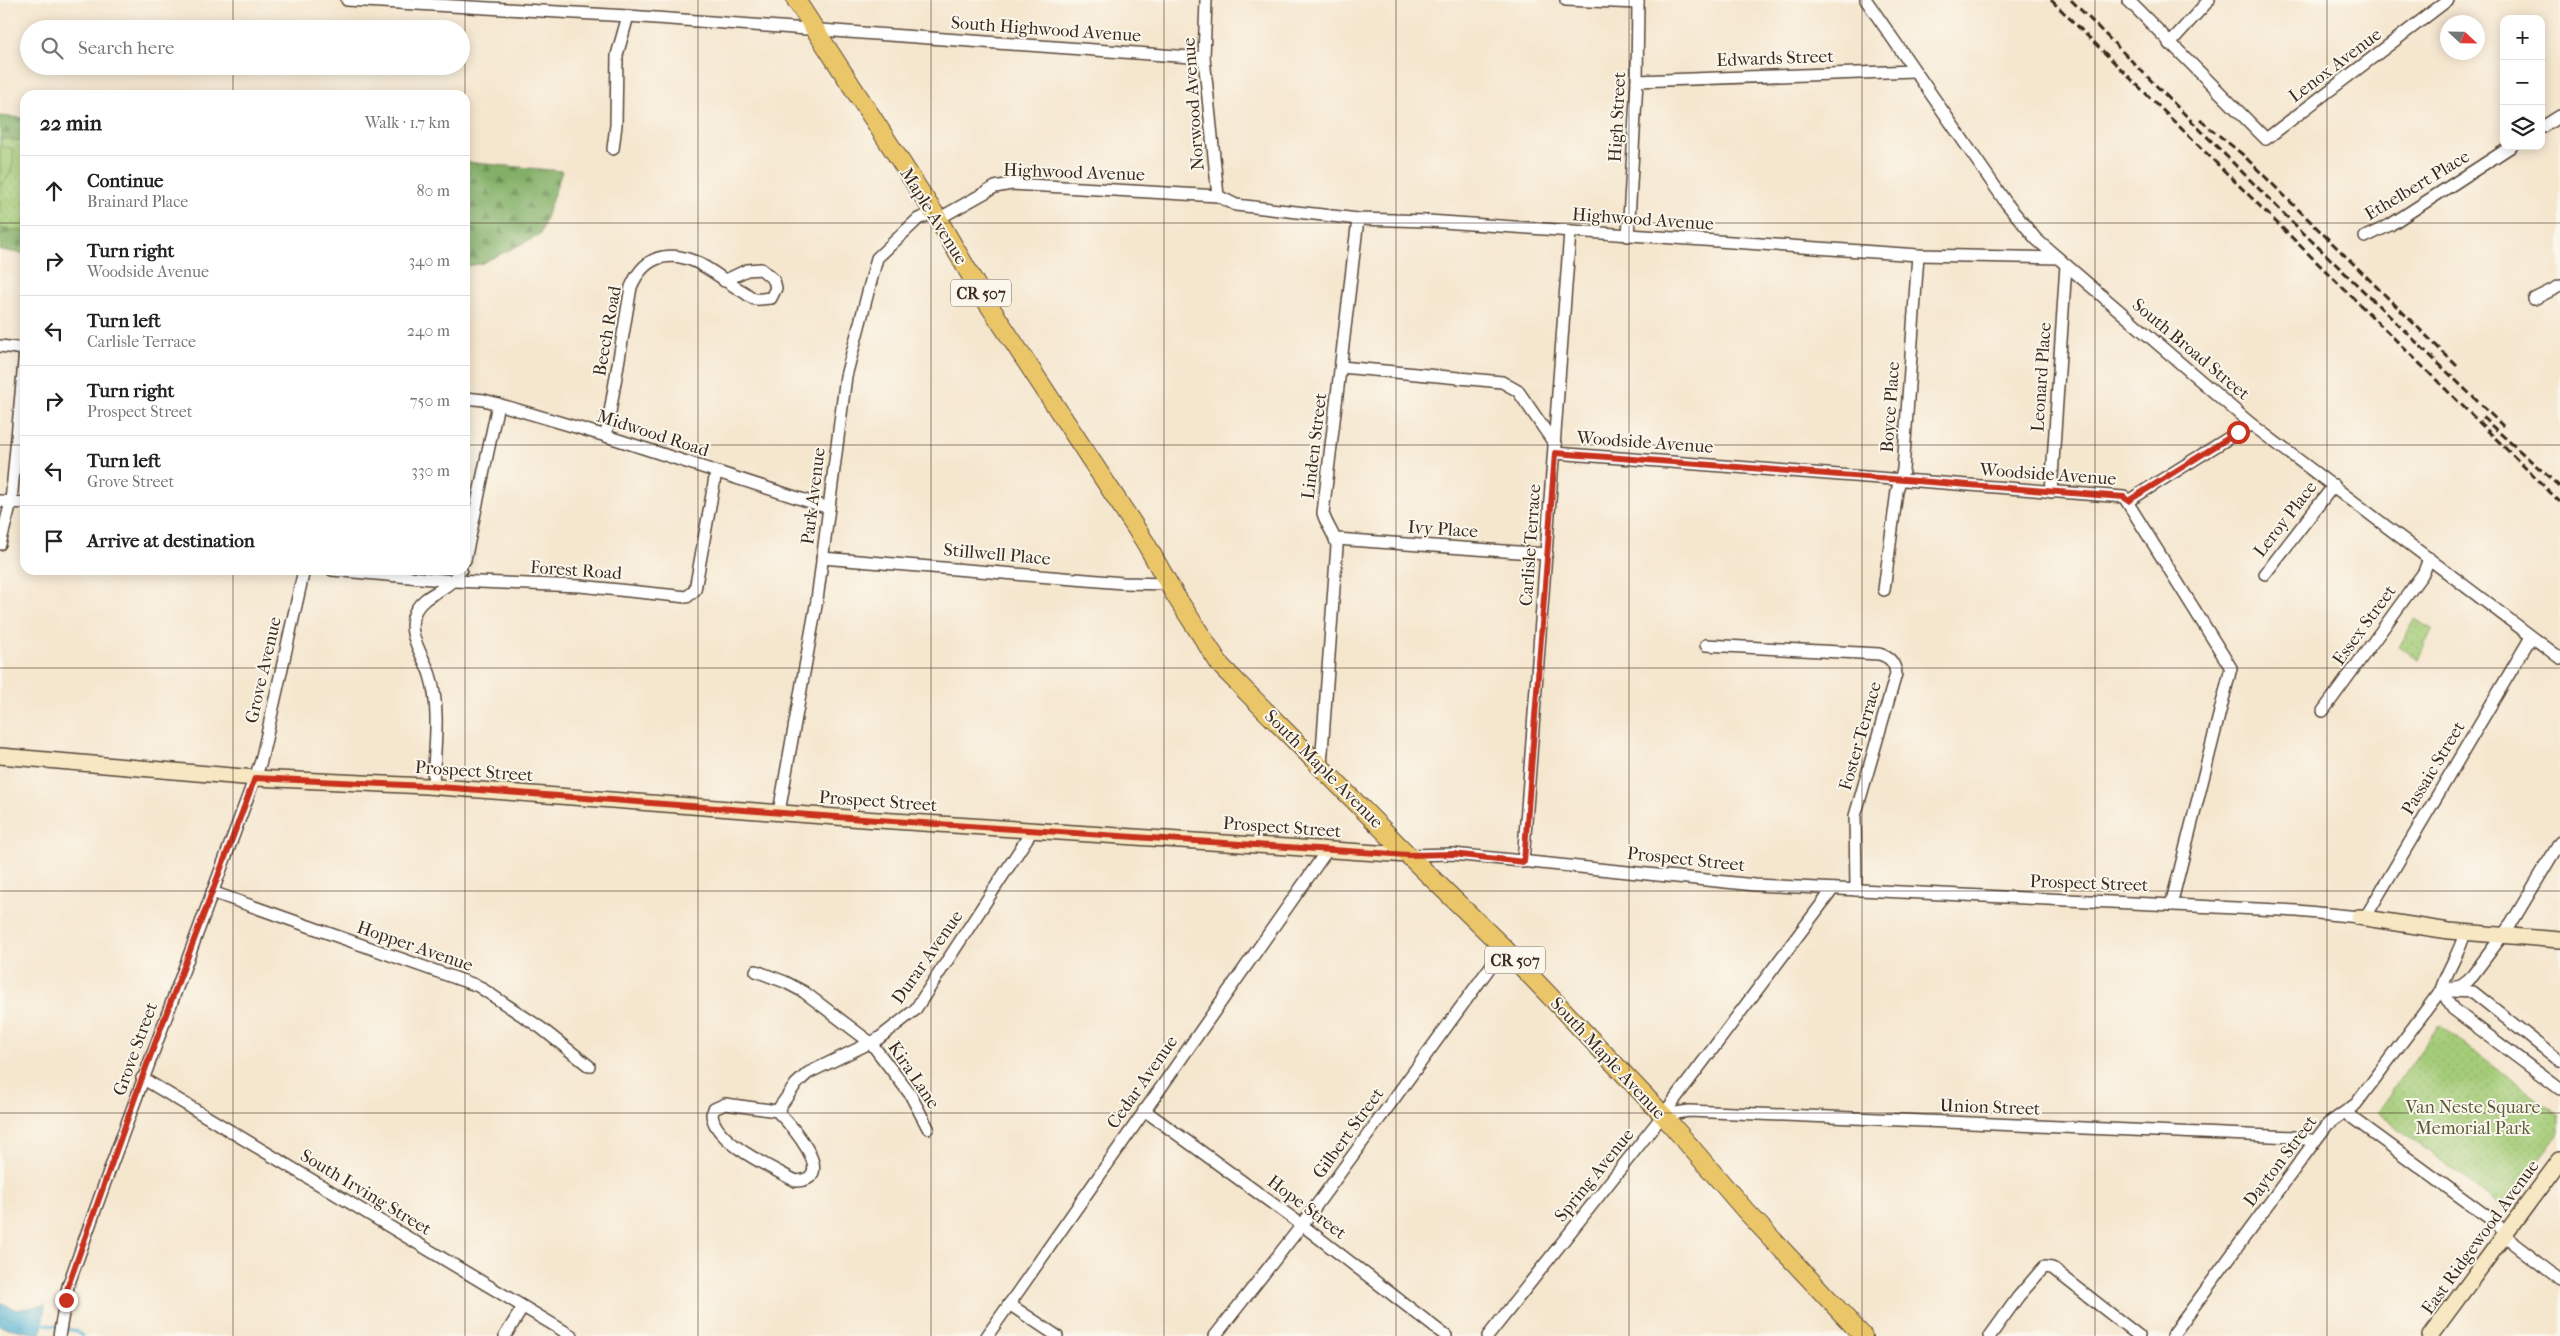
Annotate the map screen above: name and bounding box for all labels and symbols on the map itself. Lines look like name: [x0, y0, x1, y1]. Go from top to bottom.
street label: South Highwood Avenue: [950, 12, 1142, 47]
north arrow: [2440, 15, 2485, 60]
street label: Lenox Avenue: [2285, 24, 2386, 107]
street label: Norwood Avenue: [1178, 37, 1209, 171]
street label: Edwards Street: [1716, 46, 1835, 71]
street label: High Street: [1605, 71, 1630, 163]
street label: Ethelbert Place: [2361, 146, 2474, 225]
street label: Highwood Avenue: [1003, 160, 1145, 185]
street label: Maple Avenue: [896, 164, 972, 269]
street label: Highwood Avenue: [1571, 204, 1715, 235]
road number: CR 507: [951, 280, 1011, 306]
street label: Beech Road: [589, 284, 626, 378]
street label: South Broad Street: [2128, 294, 2254, 405]
street label: Leonard Place: [2027, 321, 2056, 433]
street label: Boyce Place: [1877, 361, 1904, 453]
street label: Linden Street: [1298, 391, 1332, 500]
street label: Midwood Road: [594, 406, 712, 462]
route start: [2227, 421, 2250, 444]
street label: Woodside Avenue: [1575, 427, 1714, 458]
street label: Park Avenue: [797, 446, 830, 546]
street label: Woodside Avenue: [1978, 459, 2117, 490]
street label: Leroy Place: [2249, 477, 2322, 561]
street label: Carlisle Terrace: [1516, 483, 1545, 607]
street label: Ivy Place: [1407, 517, 1479, 542]
street label: Stillwell Place: [942, 539, 1052, 570]
street label: Forest Road: [529, 557, 623, 584]
street label: Essex Street: [2328, 581, 2401, 669]
street label: Grove Avenue: [241, 615, 286, 725]
street label: Foster Terrace: [1835, 679, 1886, 793]
street label: South Maple Avenue: [1260, 706, 1387, 833]
street label: Passaic Street: [2397, 717, 2470, 819]
street label: Prospect Street: [414, 757, 534, 786]
street label: Prospect Street: [818, 787, 938, 816]
street label: Prospect Street: [1222, 813, 1342, 842]
street label: Prospect Street: [1626, 843, 1747, 876]
street label: Prospect Street: [2029, 871, 2149, 896]
street label: Durar Avenue: [887, 906, 967, 1008]
street label: Hopper Avenue: [354, 917, 476, 976]
road number: CR 507: [1485, 946, 1545, 974]
street label: South Maple Avenue: [1546, 993, 1670, 1124]
street label: Grove Street: [109, 999, 162, 1099]
street label: Cedar Avenue: [1103, 1032, 1182, 1133]
street label: Kira Lane: [883, 1038, 944, 1113]
street label: Gilbert Street: [1309, 1083, 1389, 1183]
street label: Union Street: [1939, 1095, 2041, 1120]
park label: Van Neste Square Memorial Park: [2405, 1097, 2541, 1139]
street label: Dayton Street: [2239, 1111, 2322, 1211]
street label: Spring Avenue: [1550, 1124, 1638, 1226]
street label: South Irving Street: [296, 1145, 436, 1240]
street label: East Ridgewood Avenue: [2417, 1156, 2544, 1319]
street label: Hope Street: [1263, 1171, 1351, 1244]
route end: [55, 1289, 78, 1312]

